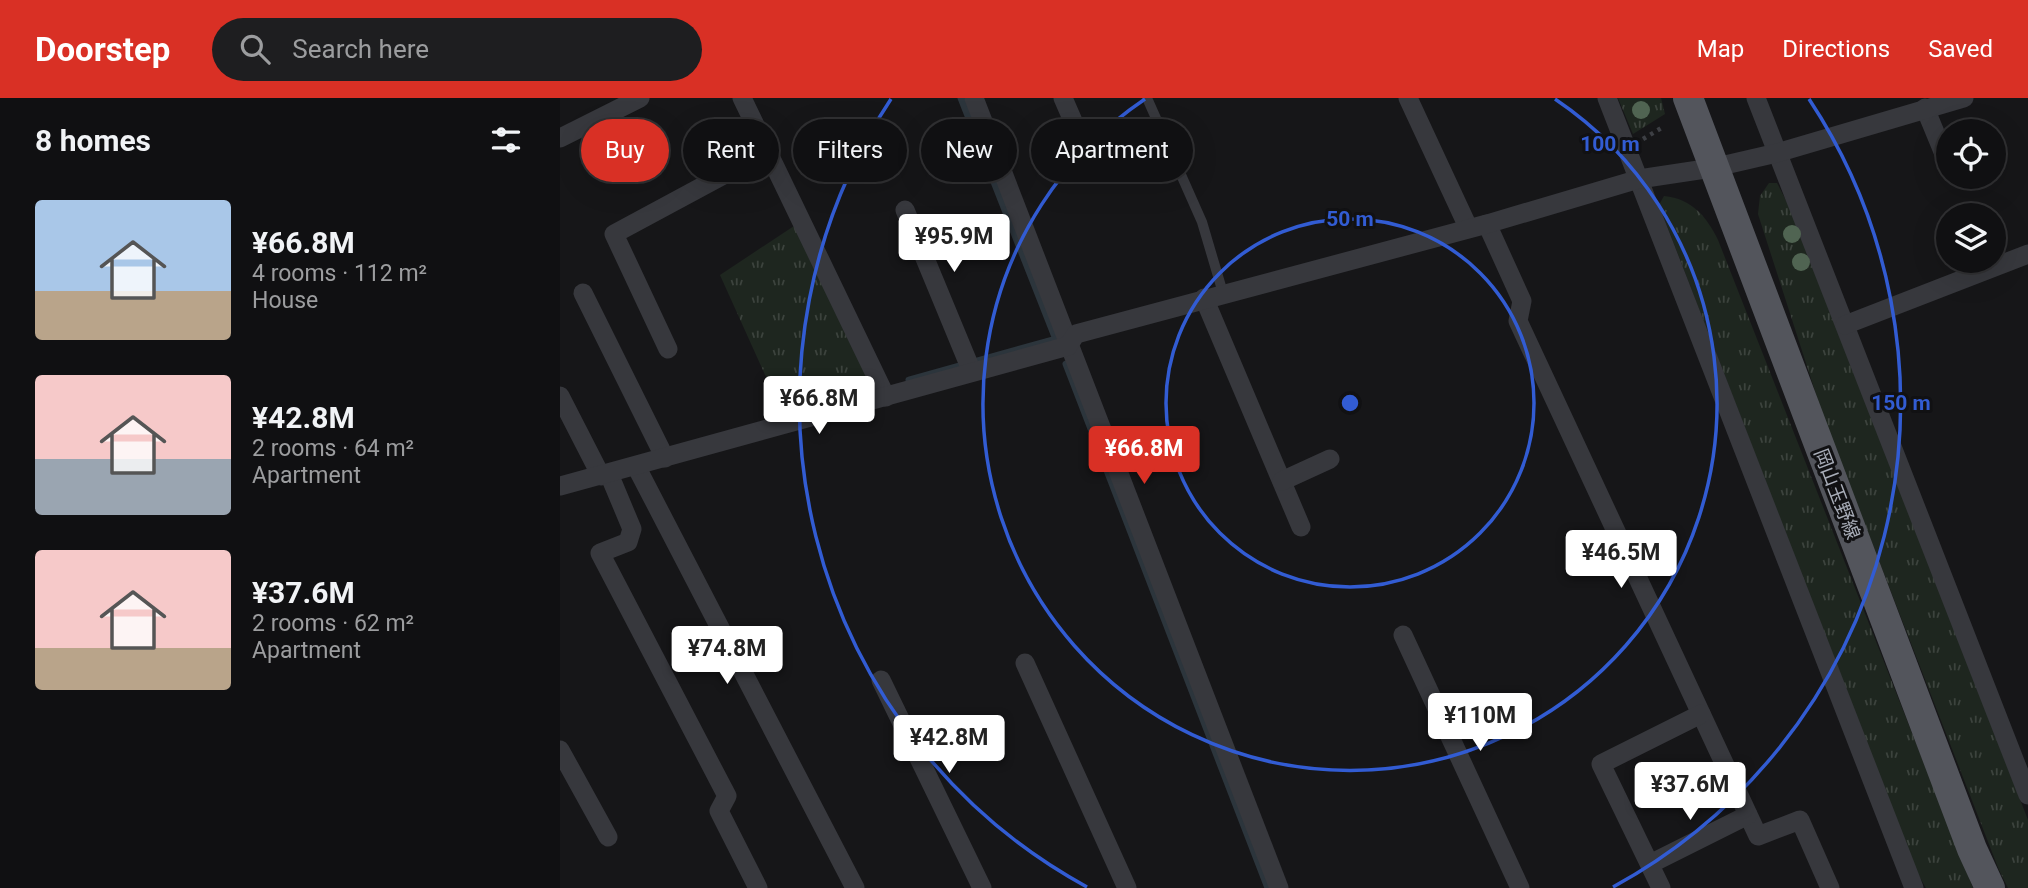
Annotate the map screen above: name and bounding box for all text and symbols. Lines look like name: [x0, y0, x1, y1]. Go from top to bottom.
search box: [212, 18, 702, 81]
text: Doorstep: [35, 30, 170, 69]
icon: search: [236, 30, 274, 68]
text: Search here: [292, 34, 429, 64]
text: Map: [1697, 35, 1744, 63]
text: Directions: [1782, 35, 1890, 63]
text: Saved: [1928, 35, 1993, 63]
chip: Buy: [581, 119, 669, 182]
chip: Rent: [683, 119, 779, 182]
chip: Filters: [793, 119, 907, 182]
chip: New: [921, 119, 1017, 182]
chip: Apartment: [1031, 119, 1193, 182]
map controls: [1936, 119, 2006, 273]
button: locate: [1936, 119, 2006, 189]
icon: filters: [487, 121, 525, 159]
text: 8 homes: [35, 123, 151, 158]
text: 100 m: [1580, 132, 1640, 156]
button: layers: [1936, 203, 2006, 273]
text: 50 m: [1326, 207, 1374, 231]
pin: ¥95.9M: [897, 214, 1011, 274]
text: ¥95.9M: [915, 223, 993, 250]
text: ¥66.8M: [252, 225, 355, 260]
icon: home: [91, 228, 175, 312]
text: 4 rooms · 112 m²: [252, 260, 427, 287]
text: House: [252, 287, 318, 314]
pin: ¥66.8M: [762, 376, 876, 436]
text: ¥66.8M: [780, 385, 858, 412]
centre of rings: [1338, 391, 1362, 415]
text: 150 m: [1871, 391, 1931, 415]
text: ¥42.8M: [252, 400, 355, 435]
icon: home: [91, 403, 175, 487]
pin: ¥66.8M: [1087, 426, 1201, 486]
text: 2 rooms · 64 m²: [252, 435, 414, 462]
text: ¥66.8M: [1105, 435, 1183, 462]
street label: 岡山玉野線: [1809, 446, 1865, 542]
text: Apartment: [252, 462, 361, 489]
pin: ¥46.5M: [1564, 531, 1678, 590]
text: ¥46.5M: [1582, 539, 1660, 566]
text: ¥37.6M: [252, 575, 355, 610]
icon: home: [91, 578, 175, 662]
text: 2 rooms · 62 m²: [252, 610, 414, 637]
pin: ¥74.8M: [670, 626, 784, 686]
text: ¥74.8M: [688, 635, 766, 662]
text: Apartment: [252, 637, 361, 664]
pin: ¥110M: [1431, 694, 1529, 753]
text: ¥110M: [1444, 702, 1516, 729]
pin: ¥42.8M: [892, 716, 1006, 775]
text: ¥42.8M: [910, 724, 988, 751]
pin: ¥37.6M: [1633, 762, 1747, 822]
text: ¥37.6M: [1651, 771, 1729, 798]

